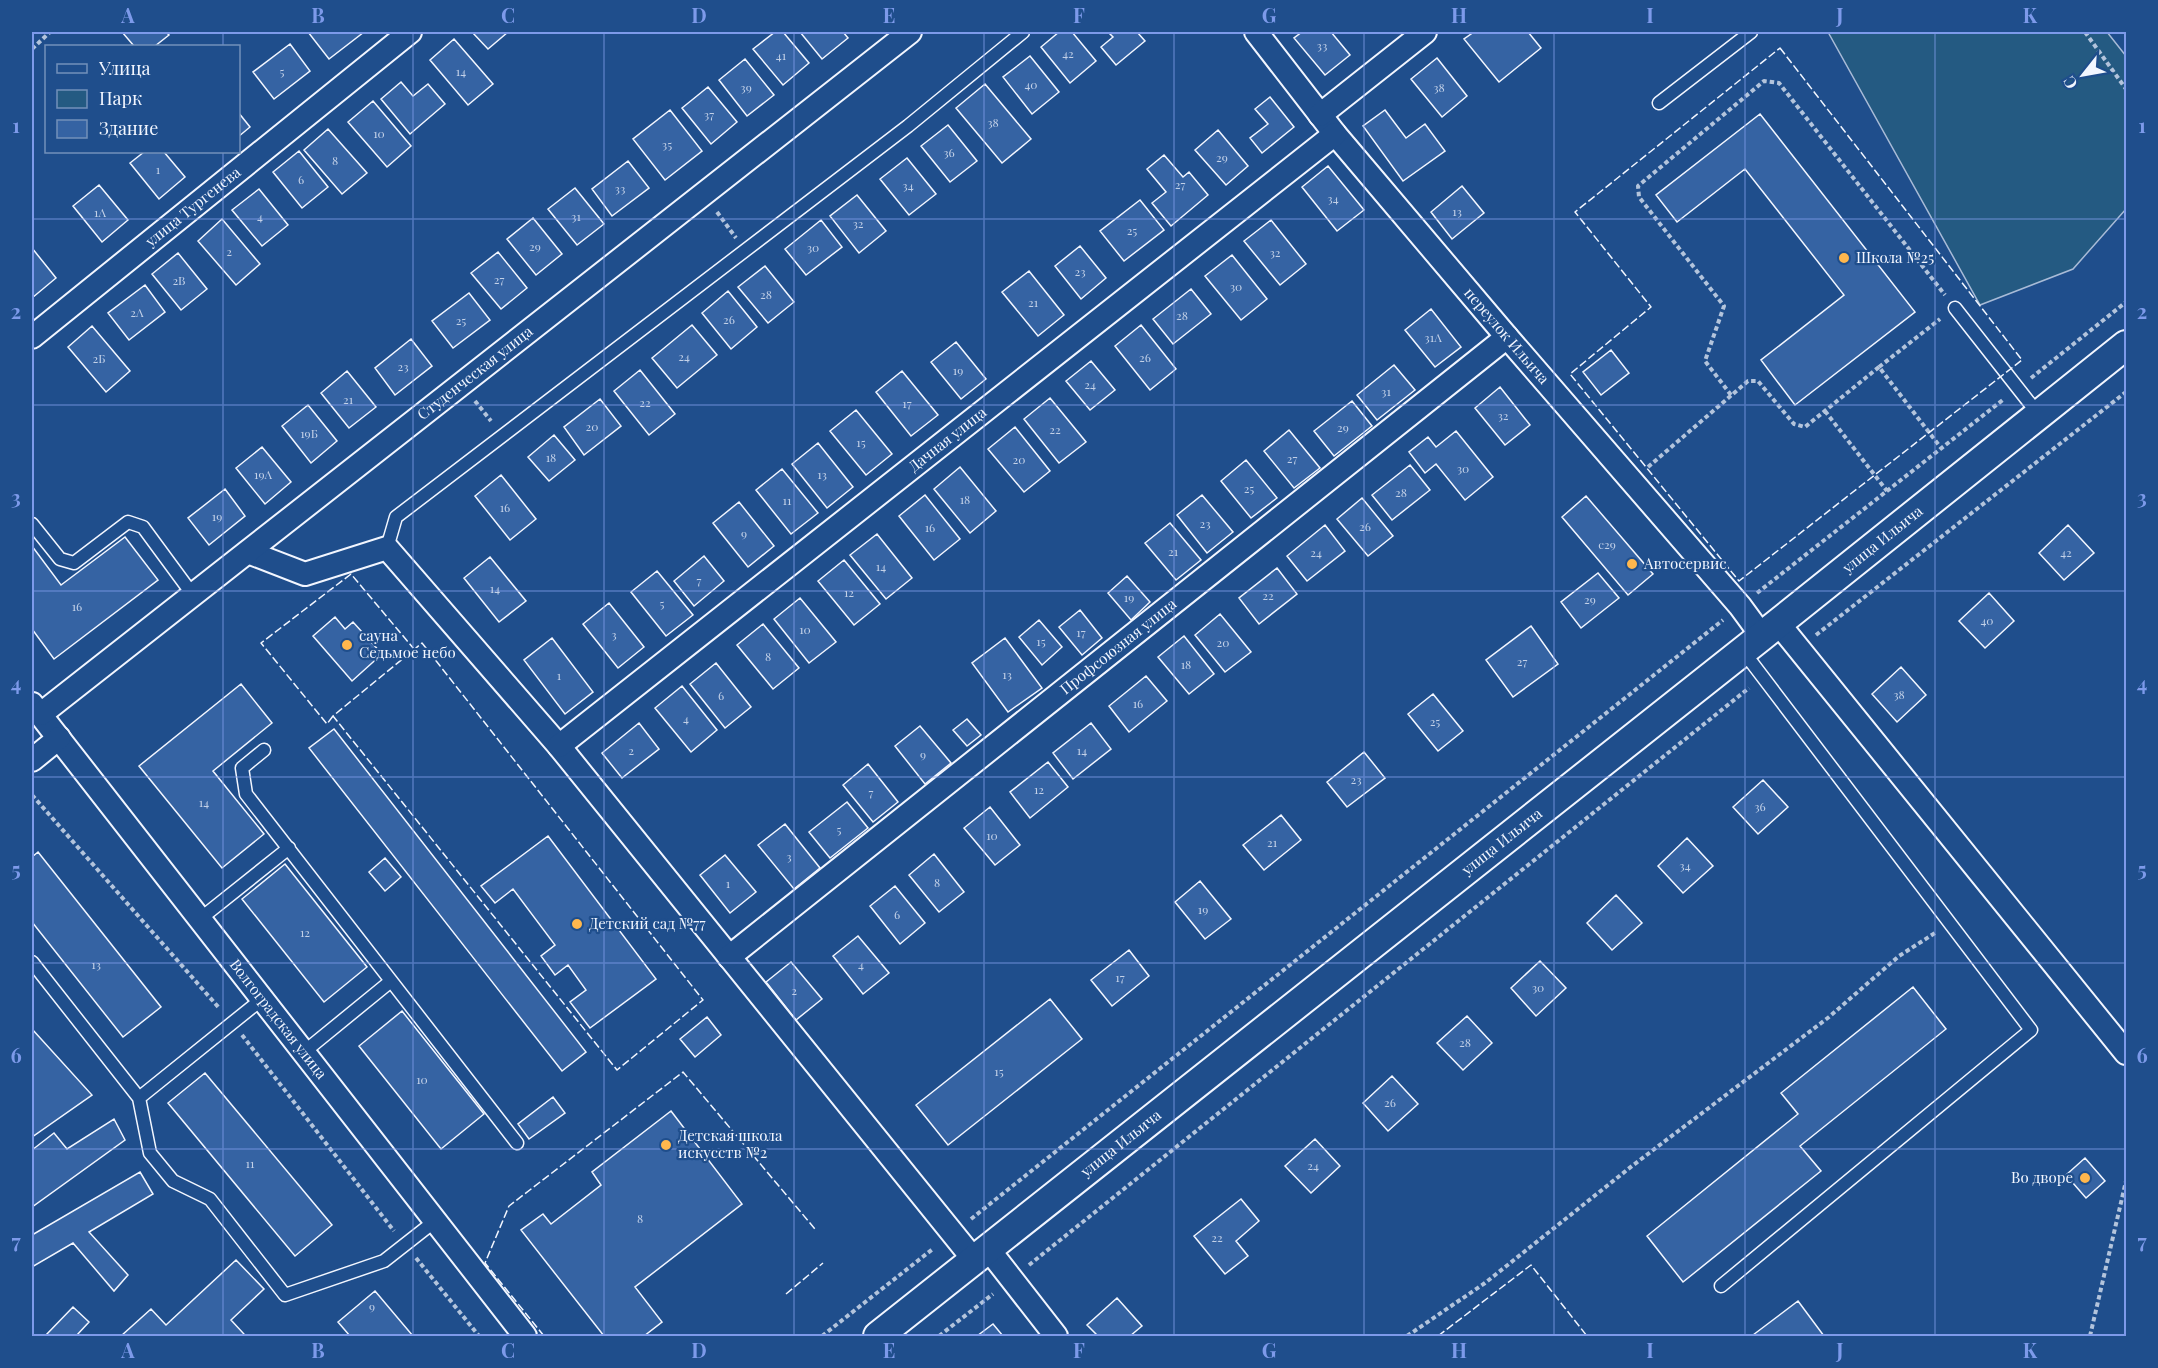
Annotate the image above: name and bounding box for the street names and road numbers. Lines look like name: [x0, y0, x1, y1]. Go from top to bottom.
street label: улица Тургенева: [140, 161, 245, 251]
street label: переулок Ильича: [1460, 283, 1555, 388]
street label: Студенческая улица: [413, 321, 537, 424]
street label: Дачная улица: [904, 401, 991, 476]
street label: улица Ильича: [1837, 500, 1927, 578]
street label: Профсоюзная улица: [1056, 593, 1181, 698]
street label: улица Ильича: [1456, 803, 1546, 880]
street label: Волгоградская улица: [226, 955, 332, 1083]
street label: улица Ильича: [1075, 1104, 1165, 1181]

